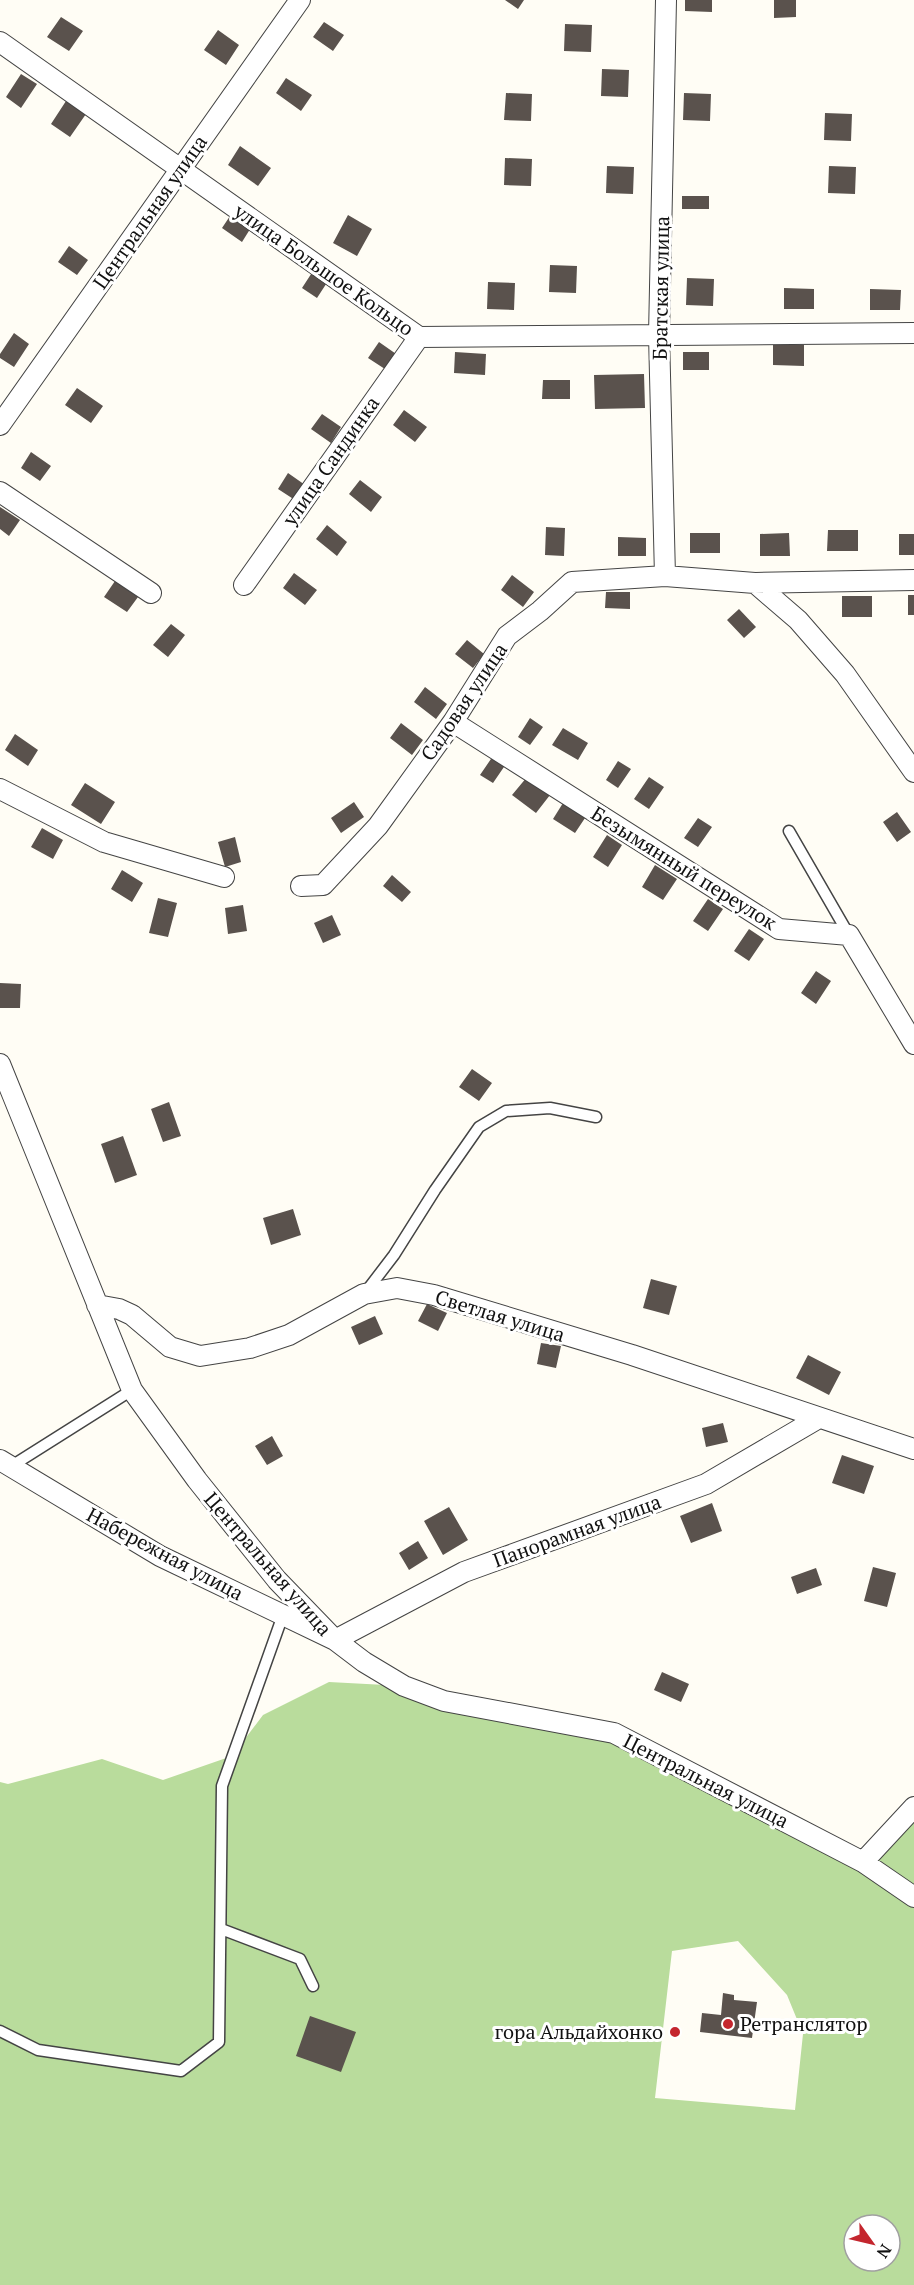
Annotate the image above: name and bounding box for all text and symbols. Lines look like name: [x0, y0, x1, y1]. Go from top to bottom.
street label: Центральная улица: [86, 129, 213, 294]
street label: улица Большое Кольцо: [228, 197, 419, 342]
street label: Братская улица: [646, 216, 675, 360]
street label: улица Сандинка: [275, 391, 385, 532]
street label: Садовая улица: [414, 637, 513, 766]
street label: Безымянный переулок: [586, 799, 782, 936]
street label: Светлая улица: [432, 1283, 568, 1348]
street label: Центральная улица: [198, 1486, 338, 1641]
street label: Панорамная улица: [489, 1488, 665, 1573]
street label: Набережная улица: [82, 1501, 248, 1606]
street label: Центральная улица: [619, 1727, 794, 1834]
place label: Ретранслятор: [740, 2010, 868, 2037]
marker: Ретранслятор: [721, 2017, 735, 2031]
place label: гора Альдайхонко: [494, 2018, 663, 2045]
marker: гора Альдайхонко: [668, 2025, 682, 2039]
north arrow: [842, 2213, 902, 2273]
text: N: [872, 2240, 897, 2263]

